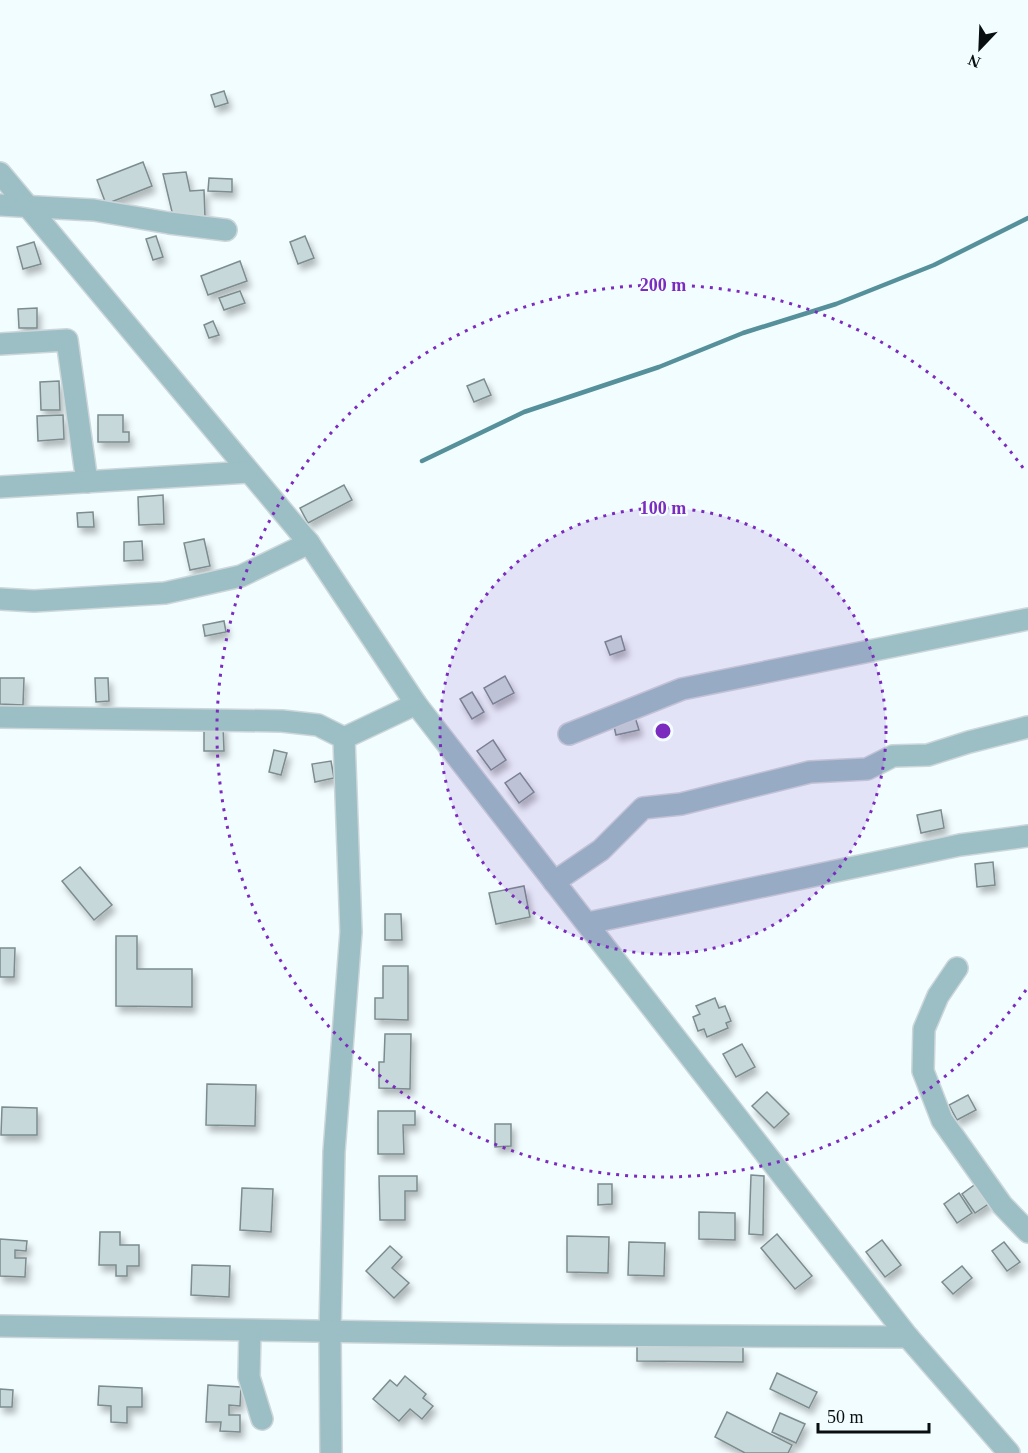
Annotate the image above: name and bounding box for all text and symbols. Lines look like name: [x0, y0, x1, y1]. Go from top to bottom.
north arrow: [950, 18, 1010, 78]
text: N: [965, 51, 983, 71]
text: 200 m: [640, 275, 686, 295]
text: 100 m: [640, 498, 686, 518]
centre of rings: [653, 721, 673, 741]
scale bar: [818, 1396, 929, 1434]
text: 50 m: [827, 1407, 864, 1427]

